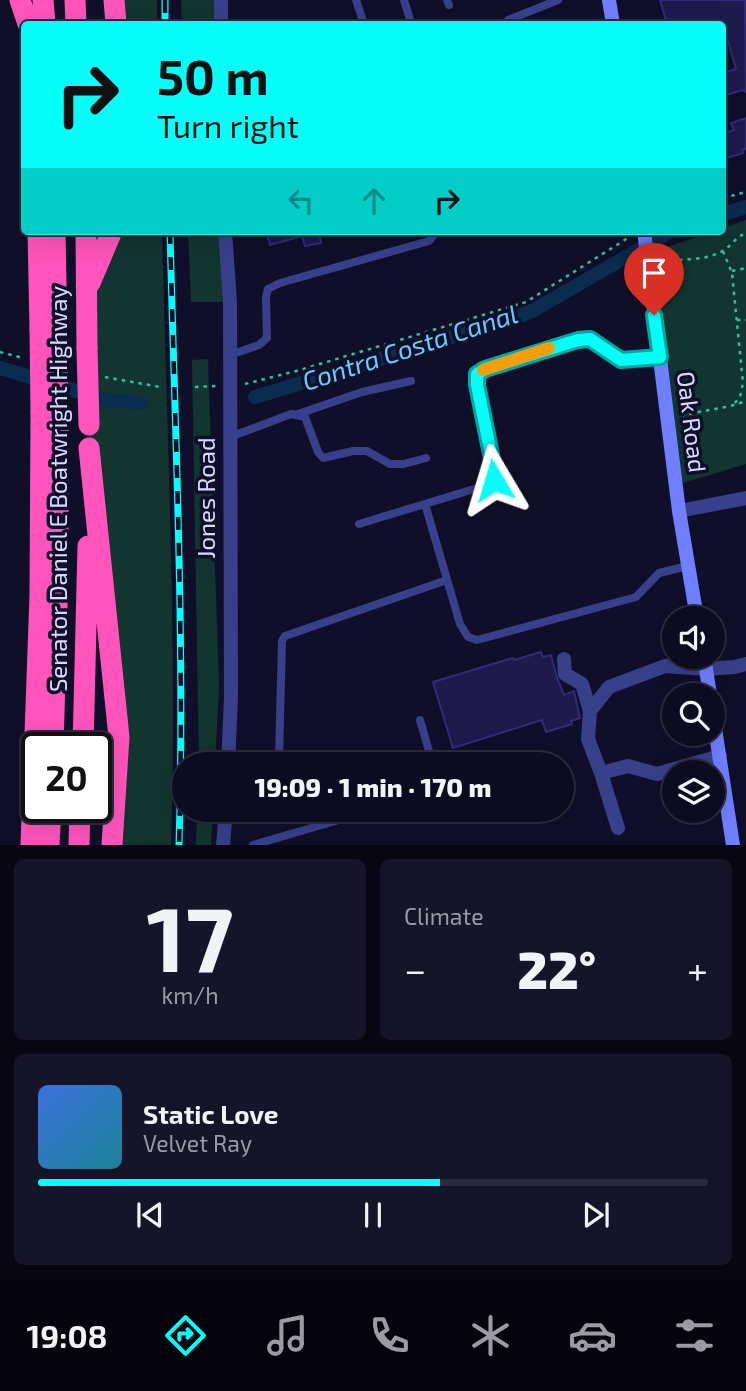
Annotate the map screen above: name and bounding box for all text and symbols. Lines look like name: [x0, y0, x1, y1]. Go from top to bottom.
text: 50 m: [157, 46, 269, 105]
icon: right: [42, 49, 133, 140]
text: Turn right: [157, 106, 299, 144]
icon: left: [282, 182, 320, 220]
icon: ahead: [355, 182, 393, 220]
icon: right: [428, 182, 466, 220]
pin: [624, 243, 684, 315]
icon: arrive: [635, 254, 673, 292]
street label: Senator Daniel E Boatwright Highway: [43, 286, 72, 692]
water label: Contra Costa Canal: [298, 297, 521, 396]
street label: Oak Road: [672, 370, 713, 474]
street label: Jones Road: [191, 437, 220, 559]
position arrow: [457, 443, 531, 517]
map controls: [662, 606, 725, 823]
button: sound: [662, 606, 725, 669]
button: search: [662, 683, 725, 746]
speed limit sign: 20: [21, 732, 112, 823]
button: layers: [662, 760, 725, 823]
text: 19:09 · 1 min · 170 m: [255, 771, 491, 802]
text: 17: [146, 881, 234, 990]
text: Climate: [404, 902, 484, 930]
text: 22°: [517, 937, 596, 999]
text: −: [404, 946, 426, 992]
text: +: [687, 946, 708, 992]
text: km/h: [161, 981, 219, 1009]
text: Static Love: [143, 1098, 279, 1129]
text: Velvet Ray: [143, 1129, 252, 1157]
icon: previous: [131, 1196, 169, 1234]
icon: pause: [354, 1196, 392, 1234]
icon: next: [577, 1196, 615, 1234]
icon: directions: [161, 1311, 210, 1360]
icon: music: [263, 1311, 312, 1360]
icon: phone: [365, 1311, 414, 1360]
icon: climate: [466, 1311, 515, 1360]
icon: car: [568, 1311, 617, 1360]
icon: filters: [670, 1311, 719, 1360]
text: 19:08: [26, 1316, 108, 1354]

